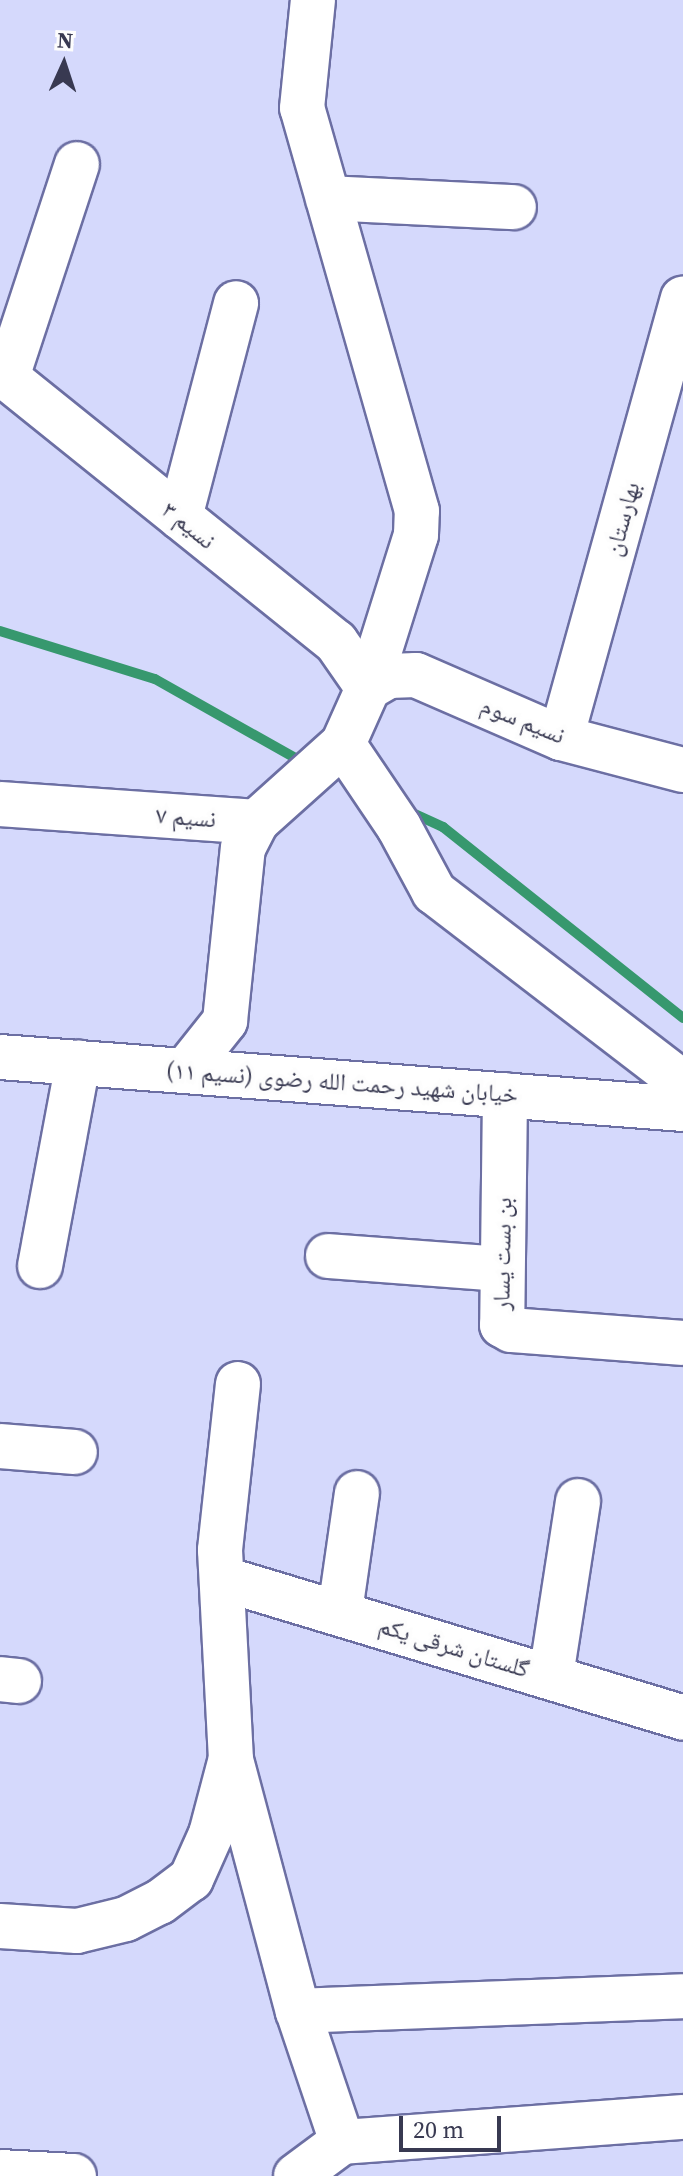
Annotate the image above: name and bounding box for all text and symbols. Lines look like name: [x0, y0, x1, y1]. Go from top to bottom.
north arrow: [24, 24, 104, 104]
text: N: [56, 25, 74, 55]
street label: بهارستان: [598, 479, 646, 559]
street label: نسیم ۳: [157, 495, 221, 555]
street label: نسیم سوم: [477, 690, 569, 750]
street label: نسیم ۷: [155, 801, 217, 833]
street label: خیابان شهید رحمت الله رضوی (نسیم ۱۱): [165, 1055, 519, 1109]
street label: بن بست یسار: [487, 1197, 517, 1311]
street label: گلستان شرقی یکم: [375, 1610, 533, 1684]
scale bar: [403, 2100, 505, 2150]
text: 20 m: [413, 2113, 464, 2146]

